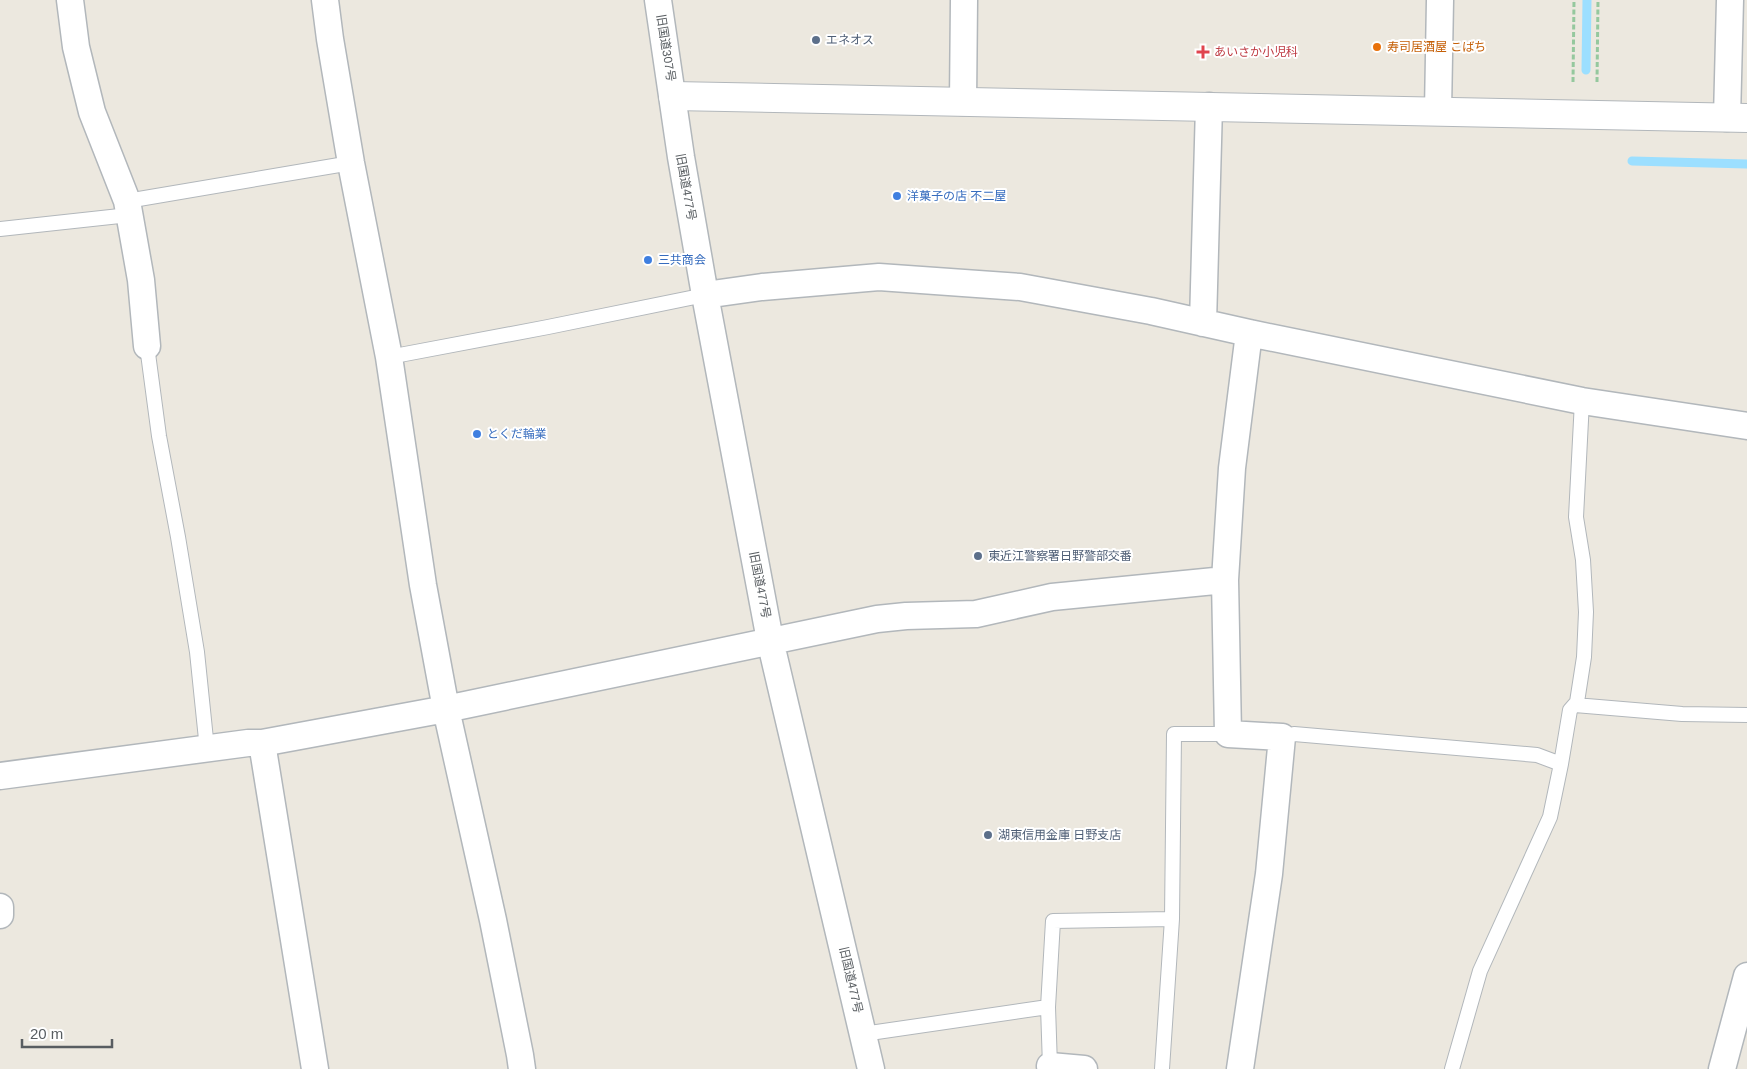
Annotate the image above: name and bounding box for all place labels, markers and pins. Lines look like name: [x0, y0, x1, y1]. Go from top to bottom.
place label: エネオス: [826, 33, 874, 47]
marker: エネオス: [810, 34, 822, 46]
place label: 寿司居酒屋 こばち: [1387, 40, 1486, 54]
marker: 寿司居酒屋 こばち: [1371, 41, 1383, 53]
marker: あいさか小児科: [1196, 45, 1210, 59]
place label: あいさか小児科: [1214, 45, 1298, 59]
place label: 洋菓子の店 不二屋: [907, 189, 1006, 203]
marker: 洋菓子の店 不二屋: [891, 190, 903, 202]
place label: 三共商会: [658, 253, 706, 267]
marker: 三共商会: [642, 254, 654, 266]
place label: とくだ輪業: [487, 427, 547, 441]
marker: とくだ輪業: [471, 428, 483, 440]
place label: 東近江警察署日野警部交番: [988, 549, 1132, 563]
marker: 東近江警察署日野警部交番: [972, 550, 984, 562]
place label: 湖東信用金庫 日野支店: [998, 828, 1121, 842]
marker: 湖東信用金庫 日野支店: [982, 829, 994, 841]

